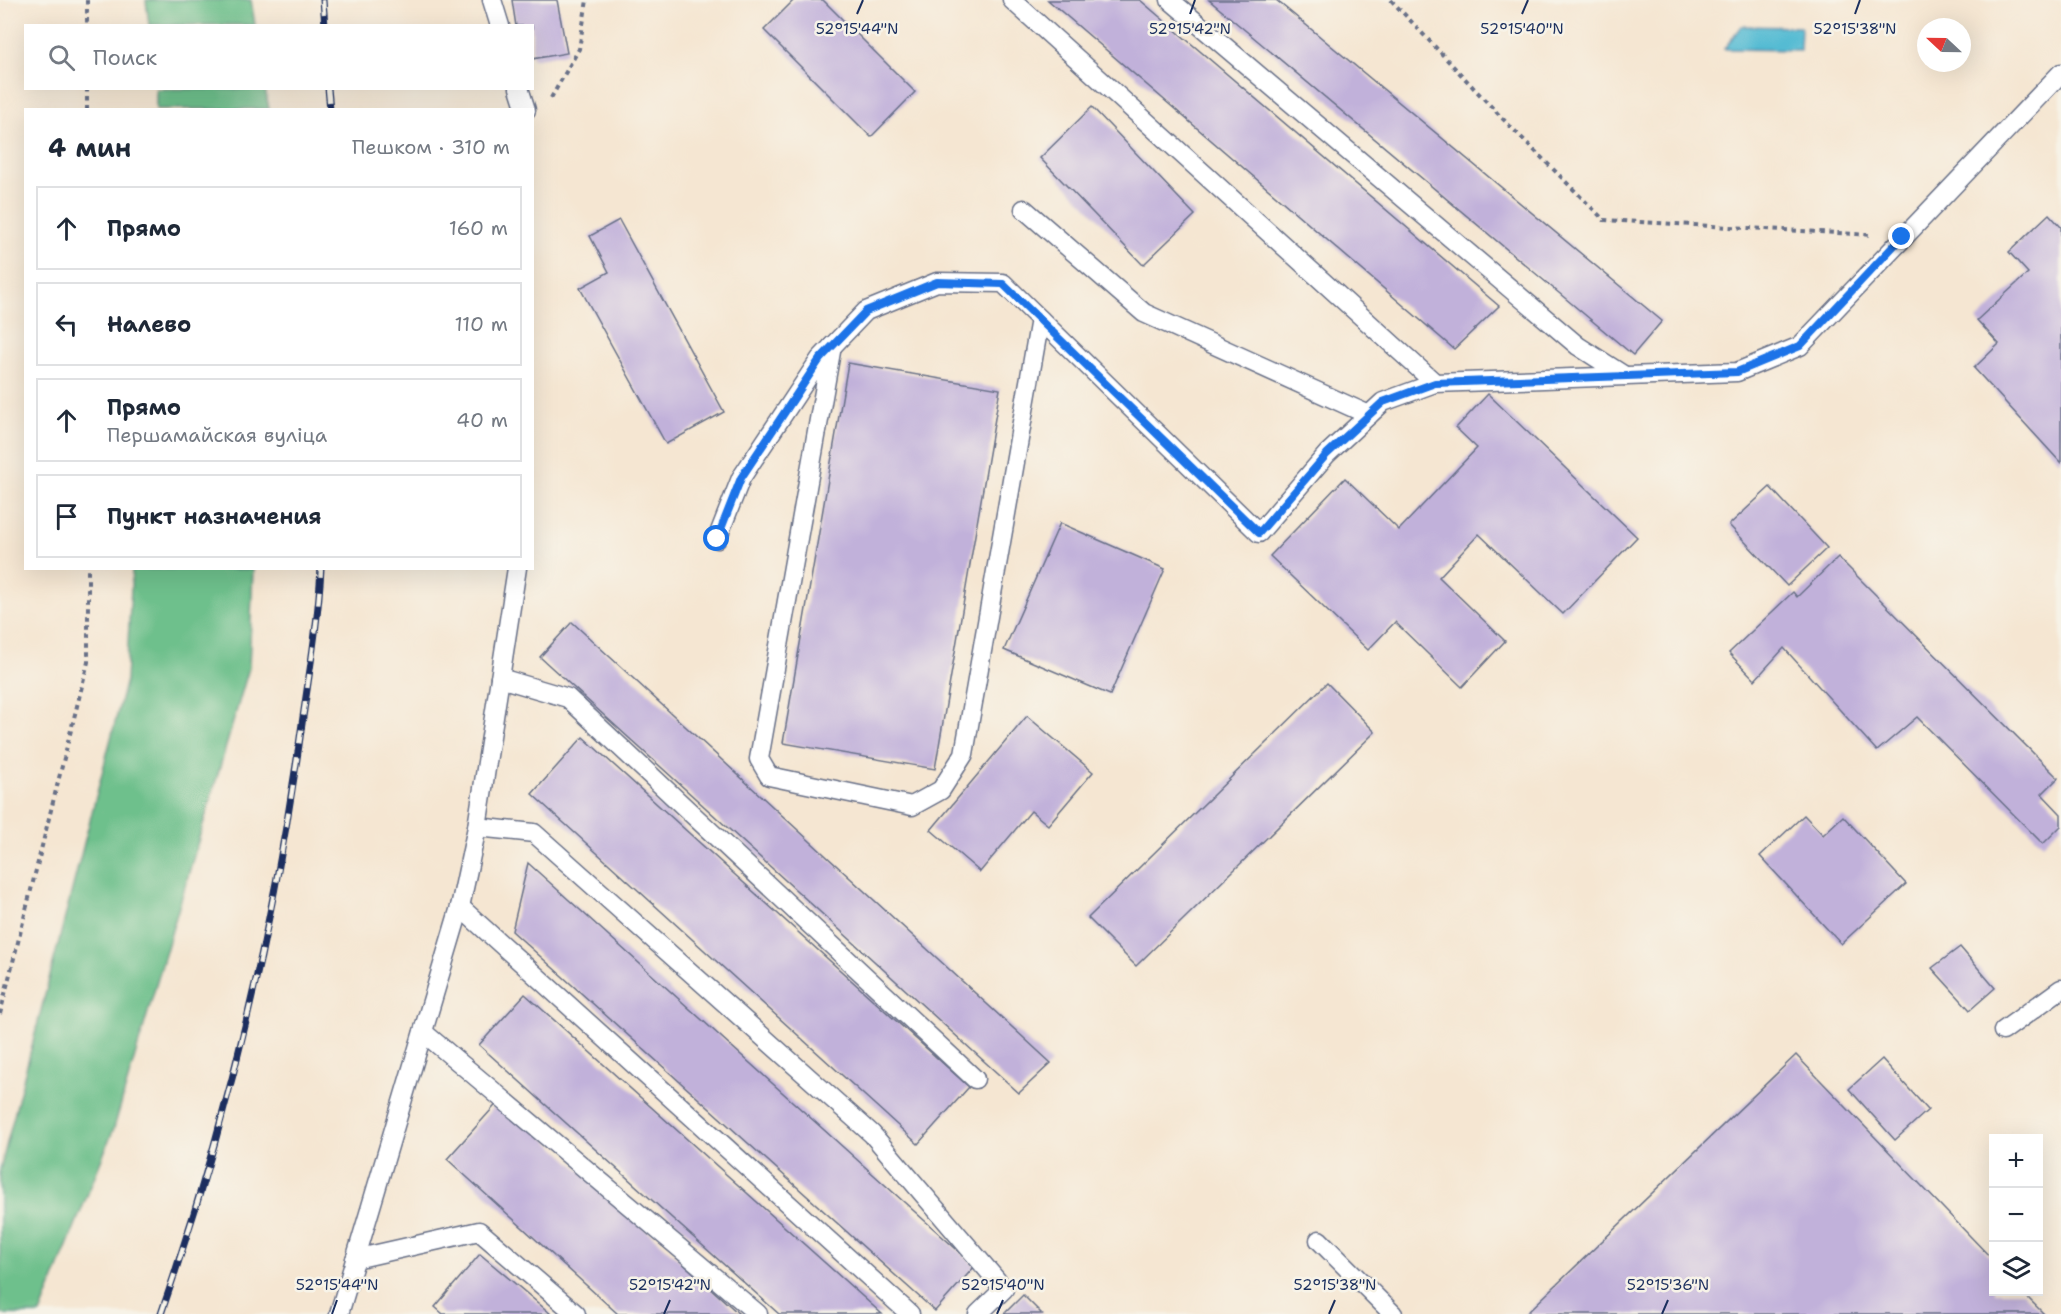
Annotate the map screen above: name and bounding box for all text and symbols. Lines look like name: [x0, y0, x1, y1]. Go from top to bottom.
north arrow: [1917, 18, 1971, 72]
text: 52°15'44"N: [816, 19, 898, 39]
text: 52°15'42"N: [1149, 19, 1231, 39]
text: 52°15'40"N: [1480, 19, 1564, 39]
text: 52°15'38"N: [1814, 19, 1897, 39]
search box: [24, 24, 534, 90]
icon: search: [45, 41, 78, 74]
text: Поиск: [93, 43, 157, 72]
text: 4 мин: [48, 130, 131, 165]
text: Пешком · 310 m: [352, 134, 510, 160]
icon: ahead: [50, 212, 83, 245]
text: Прямо: [107, 214, 181, 243]
text: 160 m: [449, 215, 508, 241]
route end: [1888, 223, 1914, 249]
icon: left: [50, 308, 83, 341]
text: Налево: [107, 310, 191, 339]
text: 110 m: [454, 311, 508, 337]
text: Прямо: [107, 393, 181, 422]
icon: ahead: [50, 404, 83, 437]
text: 40 m: [456, 407, 508, 433]
text: Першамайская вуліца: [107, 422, 327, 448]
icon: arrive: [50, 500, 83, 533]
text: Пункт назначения: [107, 502, 321, 531]
route start: [703, 525, 729, 551]
map controls: [1989, 1134, 2043, 1296]
button: +: [1989, 1134, 2043, 1188]
button: −: [1989, 1188, 2043, 1242]
button: layers: [1989, 1242, 2043, 1296]
text: 52°15'44"N: [296, 1275, 378, 1295]
text: 52°15'42"N: [629, 1275, 711, 1295]
text: 52°15'40"N: [961, 1275, 1045, 1295]
text: 52°15'38"N: [1294, 1275, 1377, 1295]
text: 52°15'36"N: [1627, 1275, 1709, 1295]

